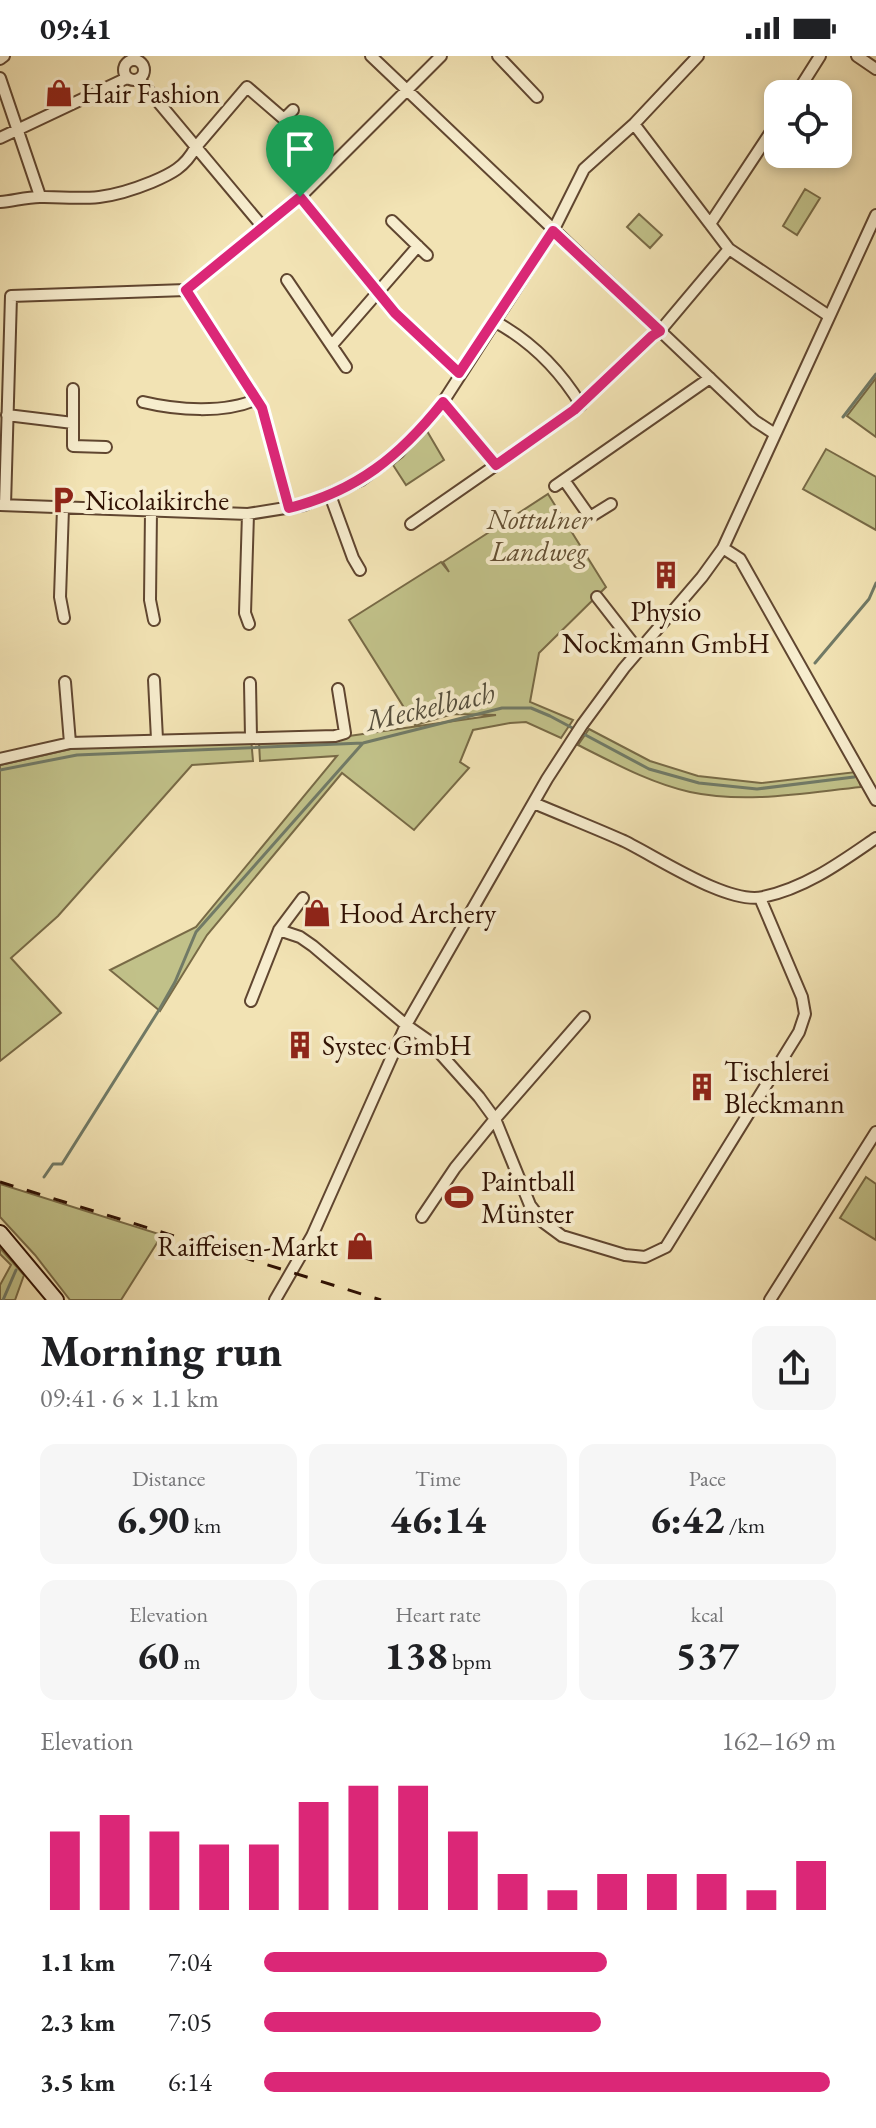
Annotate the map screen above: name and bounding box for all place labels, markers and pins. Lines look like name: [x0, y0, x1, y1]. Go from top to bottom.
place label: Hair Fashion: [81, 75, 221, 111]
shop icon: Hair Fashion: [44, 78, 74, 108]
pin: [266, 115, 334, 197]
place label: Nicolaikirche: [85, 482, 229, 518]
parking icon: Nicolaikirche: [48, 485, 78, 515]
building icon: Physio Nockmann GmbH: [651, 560, 681, 590]
place label: Physio Nockmann GmbH: [562, 593, 770, 661]
place label: Hood Archery: [339, 895, 497, 931]
shop icon: Hood Archery: [302, 898, 332, 928]
place label: Systec GmbH: [322, 1027, 472, 1063]
building icon: Systec GmbH: [285, 1030, 315, 1060]
place label: Tischlerei Bleckmann: [724, 1053, 845, 1121]
building icon: Tischlerei Bleckmann: [687, 1072, 717, 1102]
place label: Paintball Münster: [481, 1163, 575, 1231]
sports icon: Paintball Münster: [444, 1182, 474, 1212]
place label: Raiffeisen-Markt: [157, 1228, 338, 1264]
shop icon: Raiffeisen-Markt: [345, 1231, 375, 1261]

